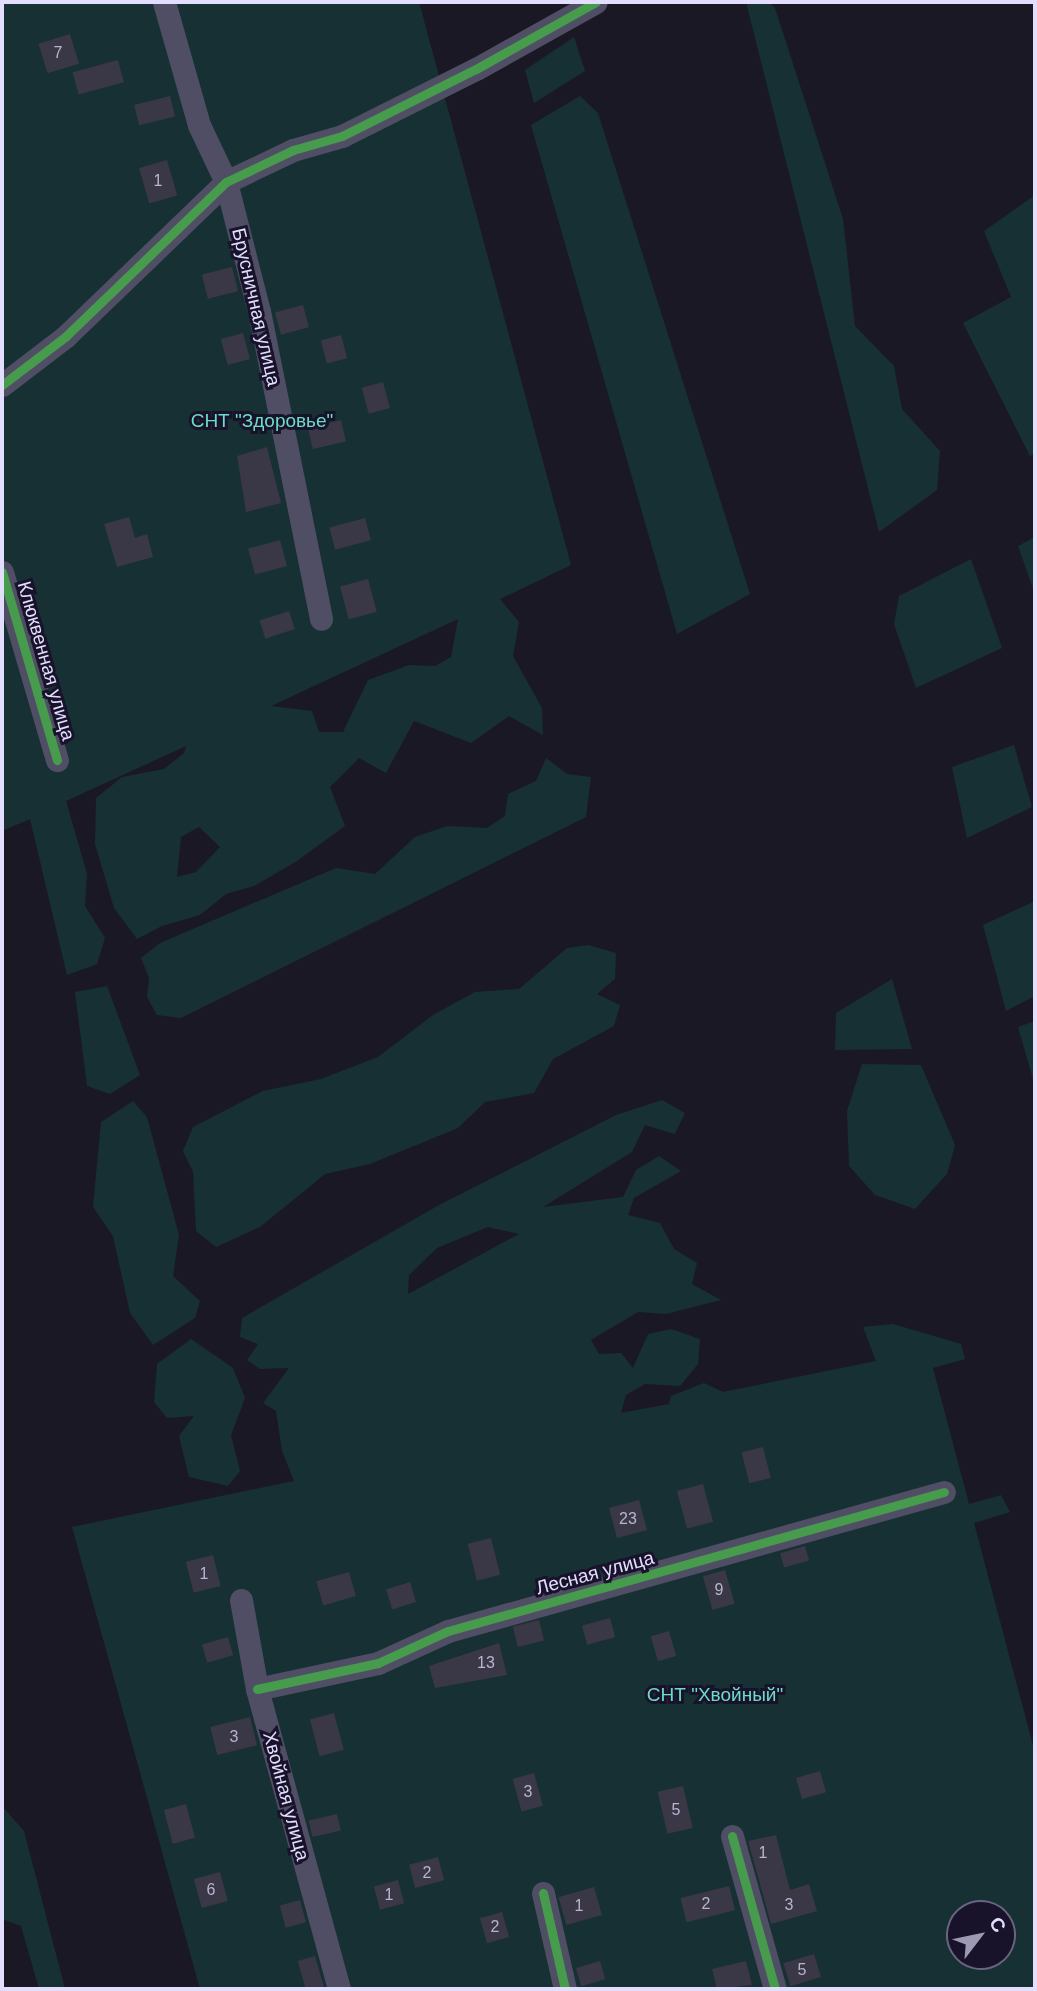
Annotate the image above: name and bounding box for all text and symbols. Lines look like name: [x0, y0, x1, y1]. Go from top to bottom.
house number: 7: [54, 43, 62, 63]
house number: 1: [154, 171, 162, 191]
street label: Брусничная улица: [227, 226, 285, 388]
park label: СНТ "Здоровье": [191, 410, 333, 432]
street label: Клюквенная улица: [12, 579, 80, 743]
house number: 23: [619, 1509, 637, 1529]
street label: Лесная улица: [533, 1546, 657, 1600]
house number: 1: [200, 1564, 208, 1584]
house number: 9: [715, 1580, 723, 1600]
house number: 13: [477, 1653, 495, 1673]
park label: СНТ "Хвойный": [647, 1684, 783, 1706]
house number: 3: [230, 1727, 238, 1747]
street label: Хвойная улица: [258, 1729, 314, 1863]
house number: 3: [524, 1782, 532, 1802]
house number: 5: [672, 1800, 680, 1820]
house number: 1: [759, 1843, 767, 1863]
house number: 2: [423, 1863, 431, 1883]
house number: 6: [207, 1880, 215, 1900]
house number: 1: [385, 1885, 393, 1905]
house number: 2: [702, 1894, 710, 1914]
house number: 3: [785, 1895, 793, 1915]
house number: 1: [575, 1896, 583, 1916]
north arrow: [946, 1900, 1016, 1970]
text: С: [985, 1913, 1010, 1936]
house number: 2: [491, 1917, 499, 1937]
house number: 5: [798, 1960, 806, 1980]

